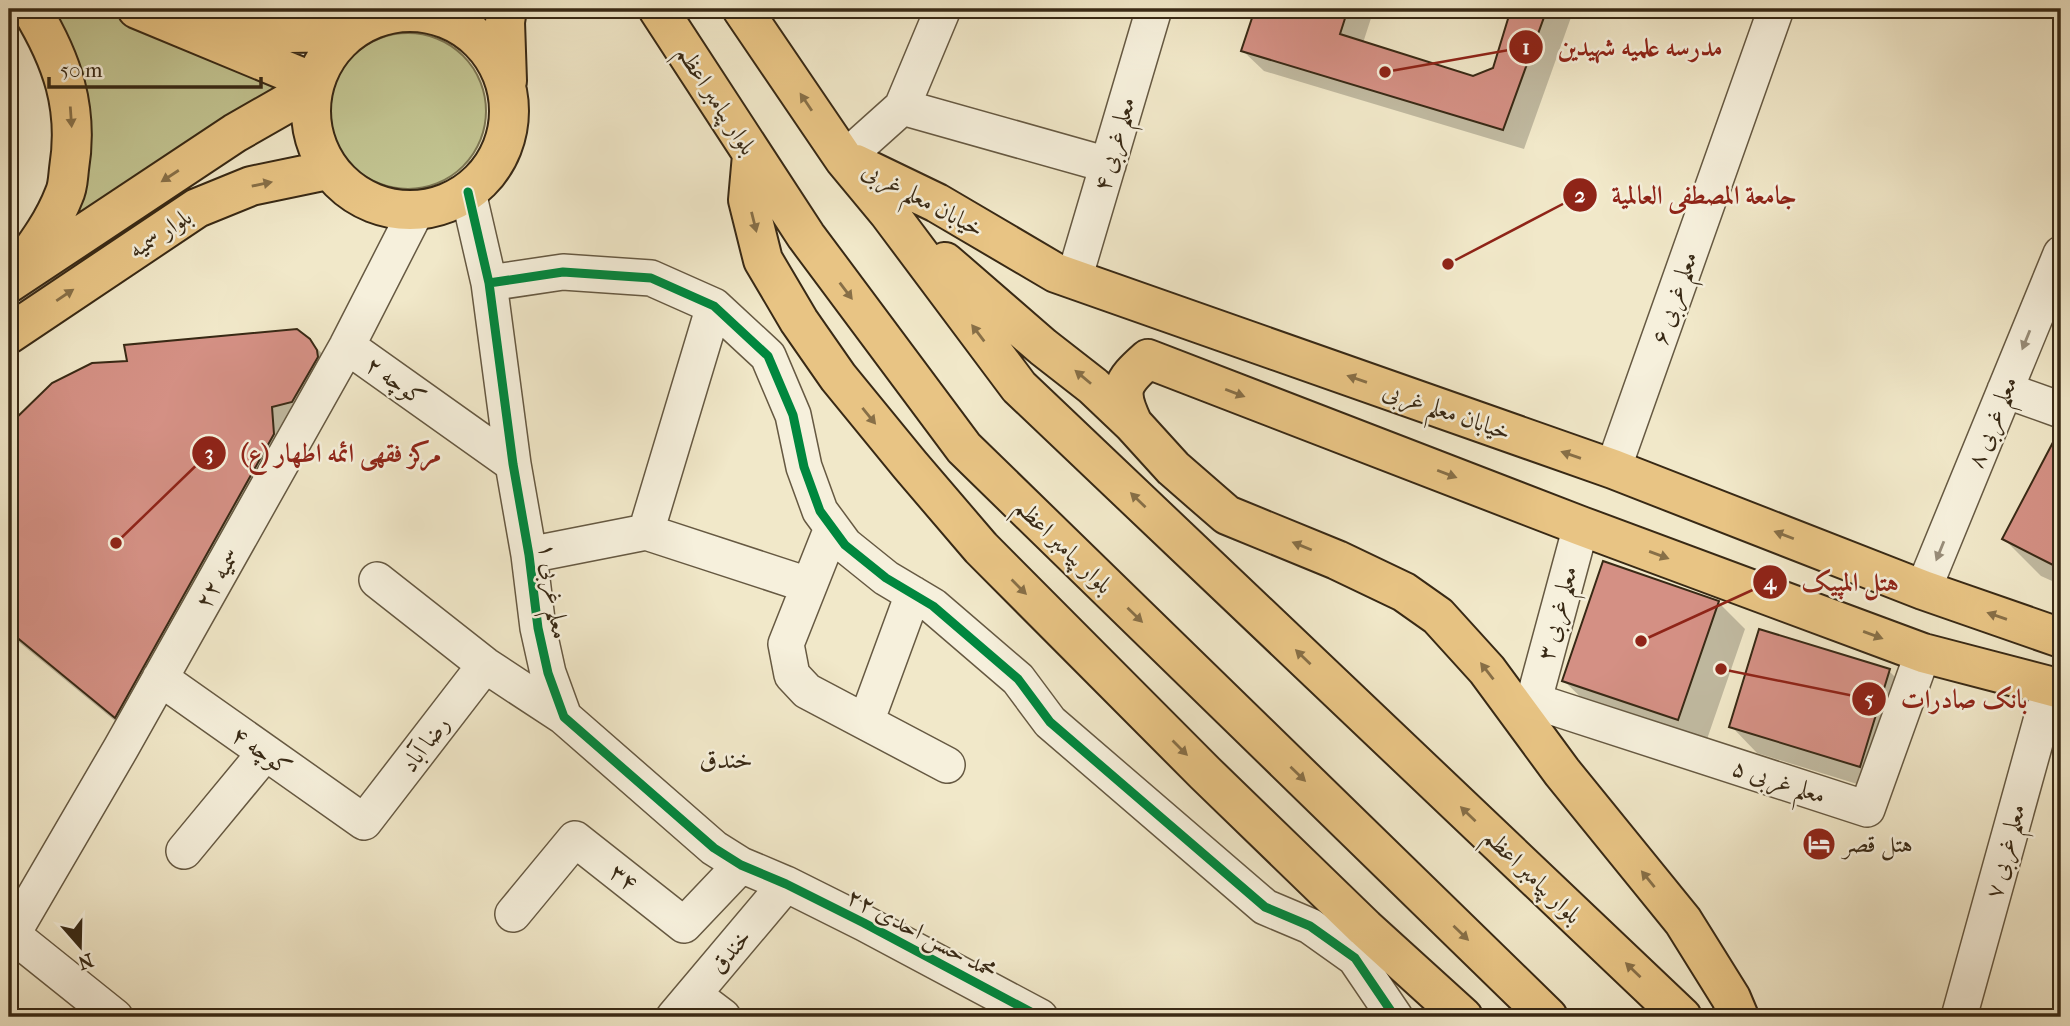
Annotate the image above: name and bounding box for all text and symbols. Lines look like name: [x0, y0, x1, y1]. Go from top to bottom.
callout: مدرسه علمیه شهیدین: [1509, 23, 1737, 70]
text: مدرسه علمیه شهیدین: [1557, 32, 1723, 64]
text: 1: [1522, 35, 1530, 59]
street label: بلوار پیامبر اعظم: [665, 40, 763, 164]
scale bar: [49, 46, 261, 90]
text: 50 m: [60, 58, 103, 82]
one-way arrow: [799, 93, 813, 111]
street label: معلم غربی ۴: [1087, 94, 1150, 197]
one-way arrow: [66, 107, 77, 129]
street label: خیابان معلم غربی: [853, 155, 988, 252]
one-way arrow: [161, 169, 180, 182]
callout: جامعة المصطفی العالمیة: [1563, 171, 1810, 218]
one-way arrow: [251, 178, 273, 189]
text: جامعة المصطفی العالمیة: [1612, 180, 1796, 215]
text: 2: [1575, 183, 1586, 207]
street label: بلوار سمیه: [123, 202, 198, 265]
one-way arrow: [749, 212, 760, 234]
street label: معلم غربی ۶: [1645, 248, 1712, 351]
one-way arrow: [839, 281, 854, 299]
one-way arrow: [55, 289, 75, 302]
one-way arrow: [971, 324, 985, 342]
one-way arrow: [2020, 330, 2032, 350]
street label: کوچه ۲: [359, 350, 431, 414]
one-way arrow: [1074, 370, 1092, 385]
street label: معلم غربی ۸: [1961, 372, 2032, 476]
one-way arrow: [1346, 373, 1367, 384]
street label: خیابان معلم غربی: [1376, 376, 1515, 455]
one-way arrow: [1224, 387, 1245, 398]
one-way arrow: [862, 406, 877, 424]
callout: مرکز فقهی ائمه اطهار (ع): [192, 429, 455, 476]
text: مرکز فقهی ائمه اطهار (ع): [241, 438, 441, 475]
text: 3: [205, 441, 213, 465]
one-way arrow: [1561, 449, 1582, 460]
one-way arrow: [1436, 469, 1457, 480]
street label: بلوار پیامبر اعظم: [1004, 493, 1119, 605]
one-way arrow: [1130, 493, 1147, 509]
one-way arrow: [1774, 529, 1795, 540]
one-way arrow: [1291, 540, 1312, 551]
one-way arrow: [1934, 540, 1945, 561]
street label: معلم غربی ۱: [524, 541, 575, 642]
street label: سمیه ۲۲: [189, 543, 245, 613]
one-way arrow: [1649, 550, 1670, 561]
callout: هتل المپیک: [1752, 558, 1912, 605]
street label: معلم غربی ۳: [1531, 563, 1593, 666]
text: هتل المپیک: [1801, 567, 1899, 601]
text: 4: [1763, 570, 1778, 595]
one-way arrow: [1011, 578, 1028, 595]
one-way arrow: [1127, 607, 1144, 624]
one-way arrow: [1986, 610, 2007, 621]
one-way arrow: [1862, 629, 1883, 640]
one-way arrow: [1294, 649, 1312, 665]
one-way arrow: [1480, 662, 1494, 680]
callout: بانک صادرات: [1851, 675, 2041, 722]
text: بانک صادرات: [1901, 684, 2027, 715]
text: 5: [1864, 687, 1874, 711]
street label: رضا آباد: [395, 710, 455, 778]
street label: کوچه ۴: [225, 720, 297, 784]
one-way arrow: [1171, 739, 1188, 755]
district label: خندق: [699, 744, 753, 775]
street label: معلم غربی ۵: [1726, 753, 1829, 819]
one-way arrow: [1289, 766, 1306, 782]
street label: معلم غربی ۷: [1979, 801, 2041, 904]
one-way arrow: [1460, 806, 1477, 822]
street label: بلوار پیامبر اعظم: [1473, 823, 1588, 935]
hotel icon: هتل قصر: [1800, 825, 1838, 863]
place label: هتل قصر: [1840, 830, 1913, 861]
street label: ۳۴: [604, 857, 644, 897]
one-way arrow: [1641, 870, 1656, 888]
street label: ۲۲ محمد حسن احدی: [841, 882, 1002, 986]
north arrow: [46, 911, 116, 981]
street label: خندق: [703, 923, 757, 979]
one-way arrow: [1452, 924, 1469, 940]
text: N: [74, 948, 96, 974]
one-way arrow: [1625, 963, 1642, 979]

